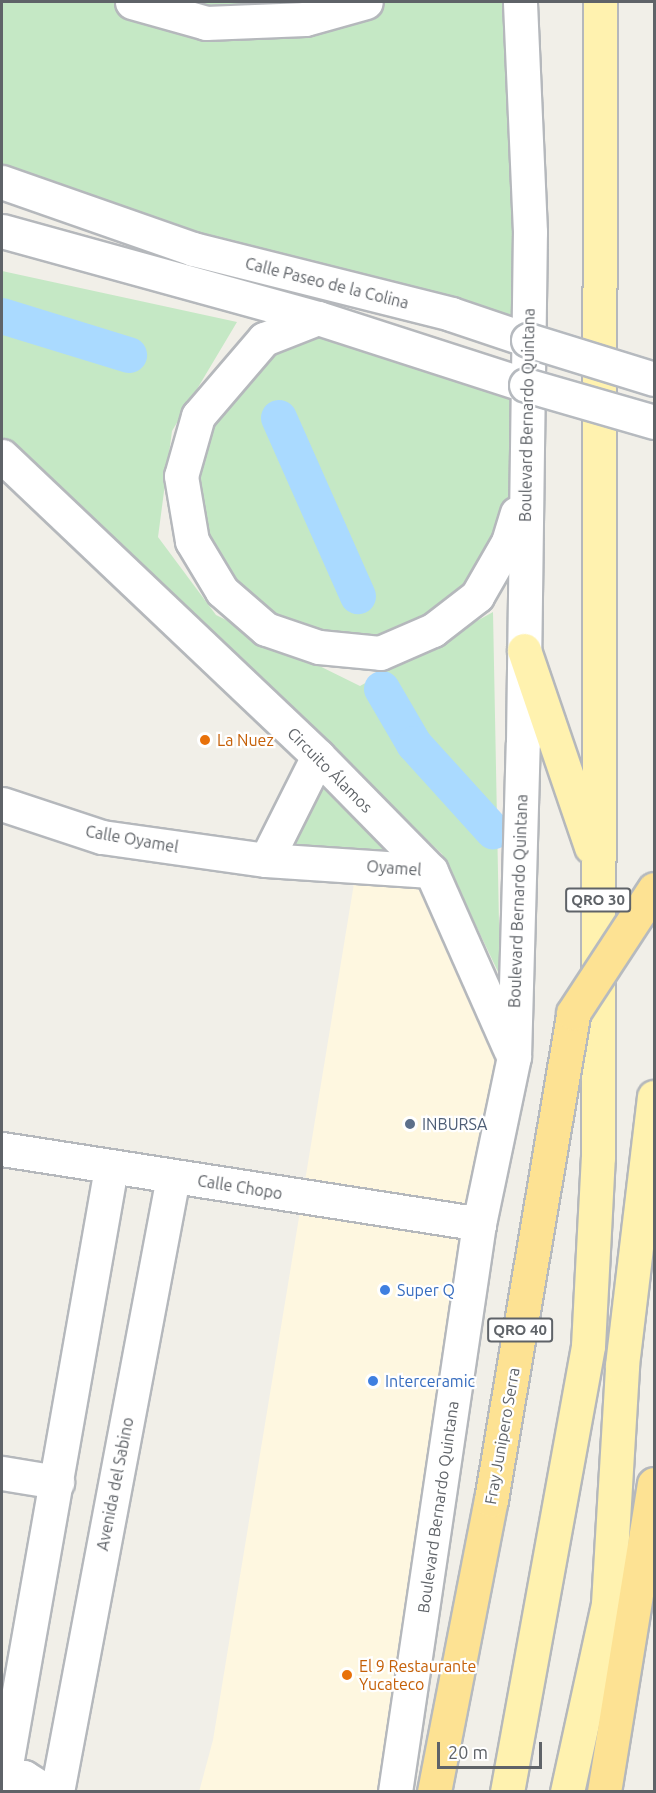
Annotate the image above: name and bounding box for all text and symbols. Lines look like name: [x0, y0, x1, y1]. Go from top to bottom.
street label: Calle Paseo de la Colina: [243, 253, 411, 313]
street label: Boulevard Bernardo Quintana: [516, 308, 538, 522]
street label: Circuito Álamos: [283, 723, 377, 817]
place label: La Nuez: [217, 730, 274, 750]
marker: La Nuez: [198, 733, 212, 747]
street label: Boulevard Bernardo Quintana: [505, 794, 531, 1008]
street label: Calle Oyamel: [84, 821, 180, 857]
street label: Oyamel: [366, 856, 422, 880]
road number: QRO 30: [565, 888, 631, 912]
place label: INBURSA: [422, 1114, 487, 1134]
marker: INBURSA: [403, 1117, 417, 1131]
street label: Calle Chopo: [196, 1171, 284, 1203]
place label: Super Q: [397, 1280, 455, 1300]
marker: Super Q: [378, 1283, 392, 1297]
road number: QRO 40: [487, 1318, 553, 1342]
street label: Fray Junipero Serra: [481, 1366, 523, 1506]
place label: Interceramic: [385, 1371, 475, 1391]
marker: Interceramic: [366, 1374, 380, 1388]
street label: Boulevard Bernardo Quintana: [414, 1400, 462, 1614]
street label: Avenida del Sabino: [93, 1416, 137, 1552]
place label: El 9 Restaurante Yucateco: [359, 1656, 476, 1694]
marker: El 9 Restaurante Yucateco: [340, 1668, 354, 1682]
scale bar: [440, 1730, 545, 1768]
text: 20 m: [448, 1742, 488, 1762]

